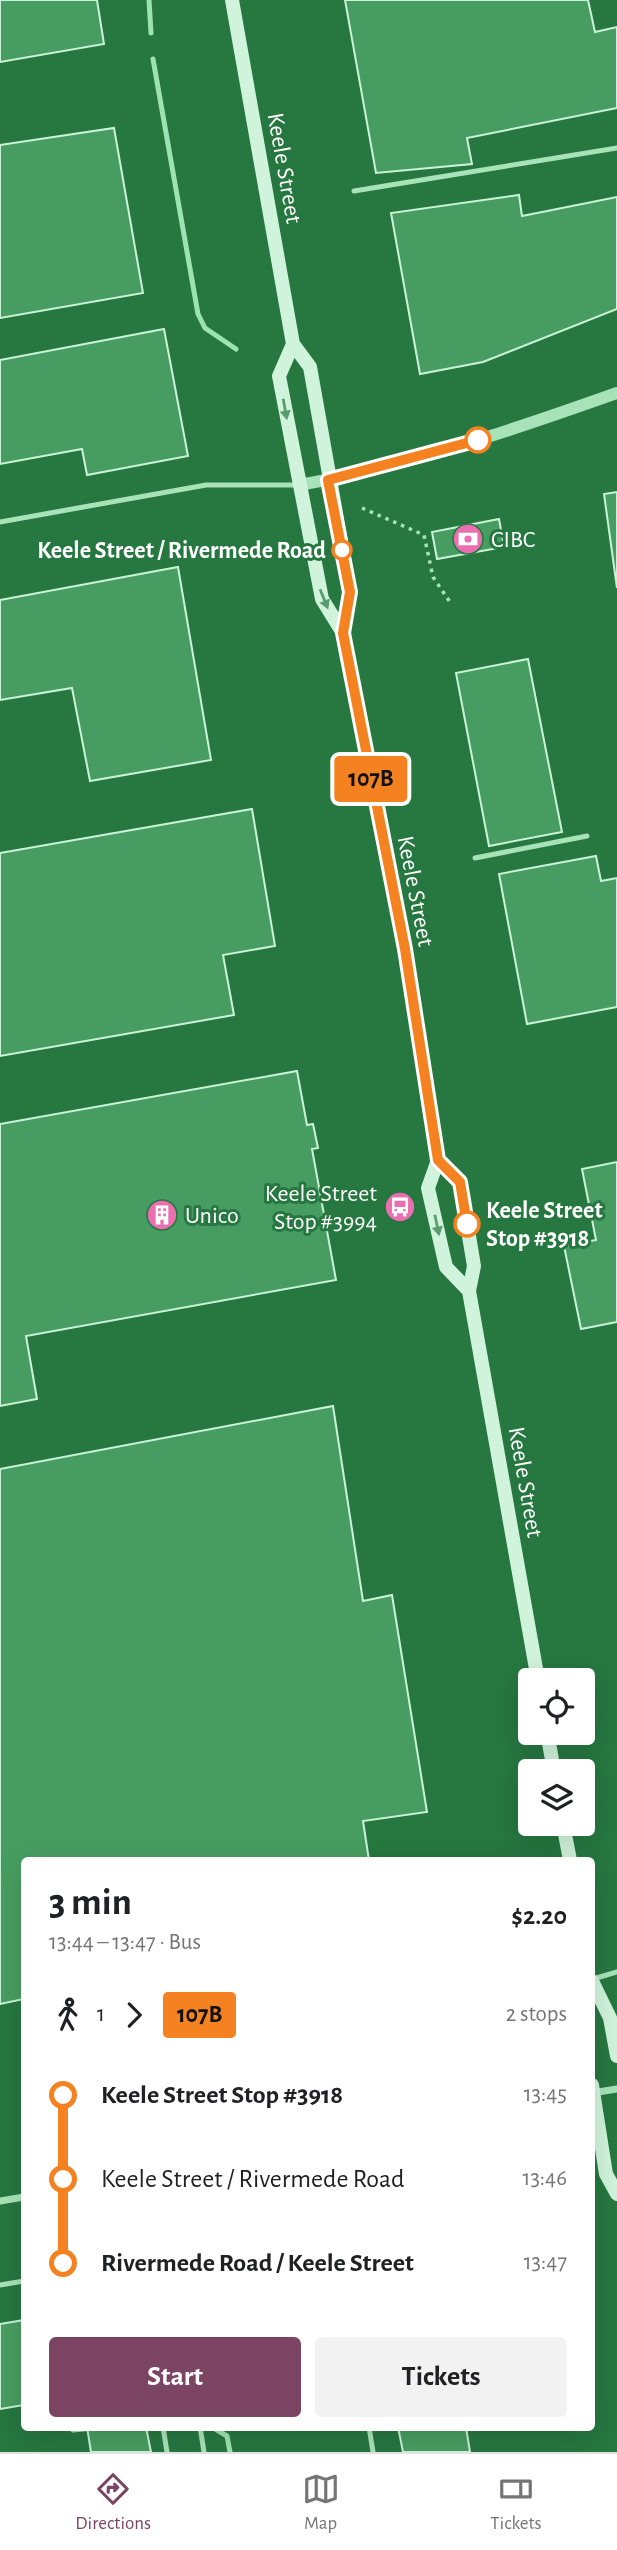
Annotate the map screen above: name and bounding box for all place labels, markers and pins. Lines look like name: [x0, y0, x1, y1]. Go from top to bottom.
unlabelled marker: [465, 427, 491, 453]
bank icon: CIBC: [451, 522, 485, 556]
place label: CIBC: [491, 528, 535, 552]
place label: Keele Street / Rivermede Road: [37, 539, 326, 563]
marker: Keele Street / Rivermede Road: [332, 540, 352, 560]
place label: Keele Street Stop #3994: [265, 1182, 377, 1234]
bus stop icon: Keele Street Stop #3994: [383, 1190, 417, 1224]
building icon: Unico: [145, 1198, 179, 1232]
place label: Keele Street Stop #3918: [486, 1199, 603, 1251]
place label: Unico: [185, 1204, 239, 1228]
marker: Keele Street Stop #3918: [454, 1211, 480, 1237]

